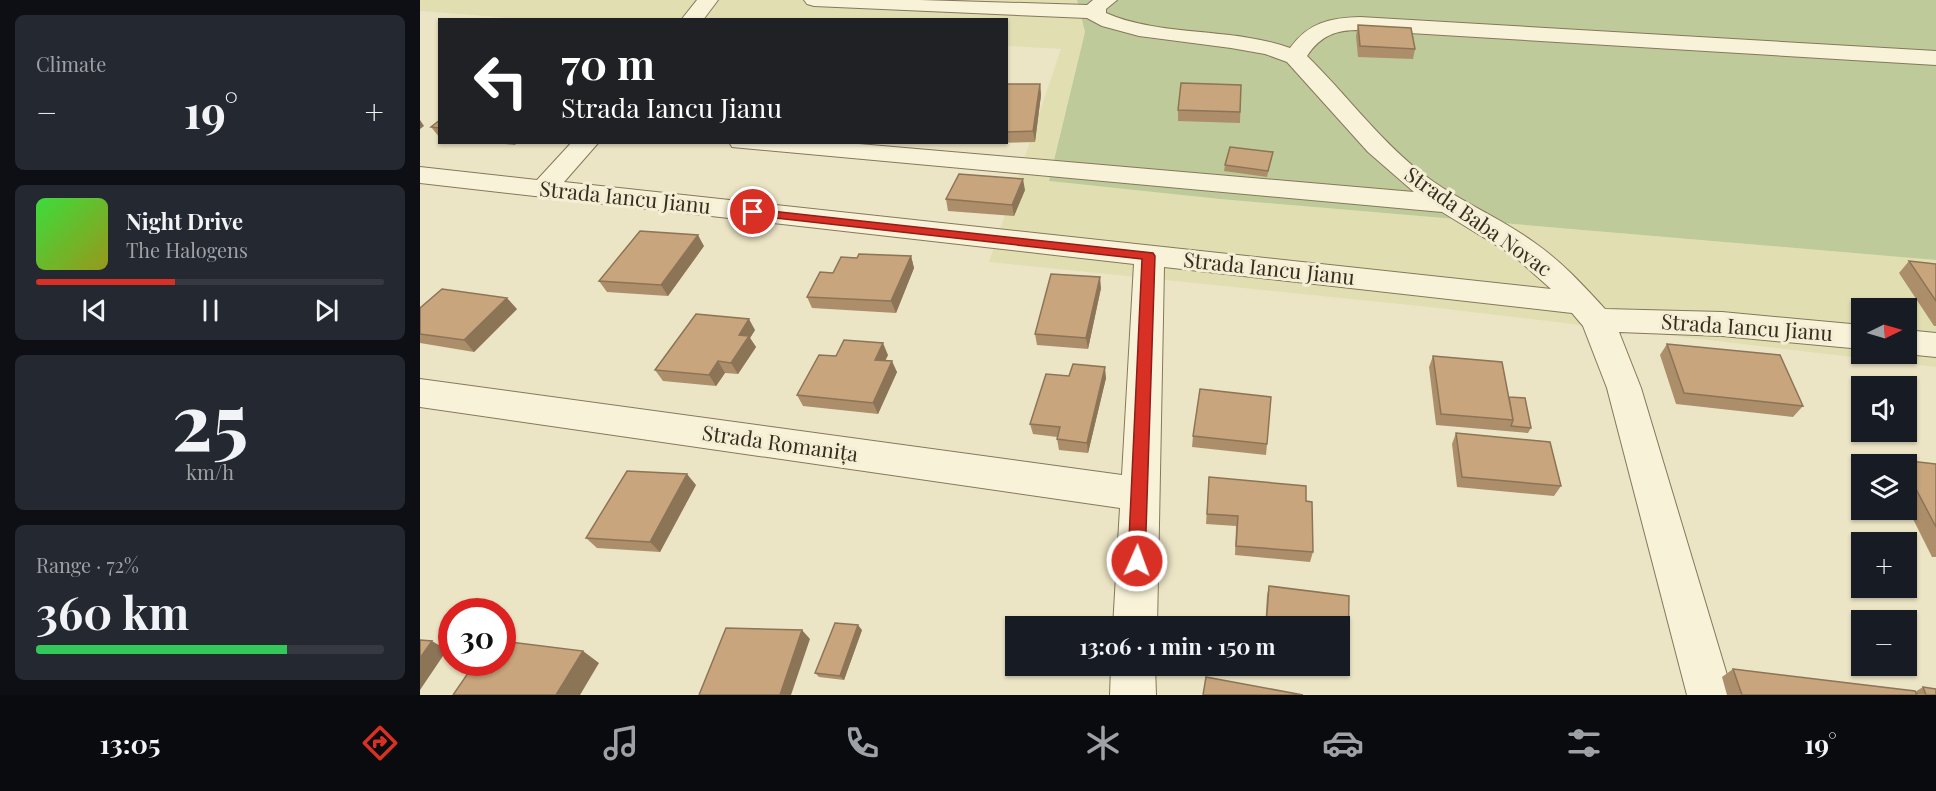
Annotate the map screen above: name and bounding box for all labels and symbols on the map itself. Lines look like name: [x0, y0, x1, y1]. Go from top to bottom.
street label: Strada Baba Novac: [1400, 159, 1558, 282]
street label: Strada Iancu Jianu: [538, 173, 712, 219]
pin: [727, 186, 778, 237]
street label: Strada Iancu Jianu: [1182, 244, 1356, 290]
north arrow: [1851, 298, 1917, 364]
street label: Strada Iancu Jianu: [1660, 306, 1834, 346]
street label: Strada Romanița: [700, 417, 861, 468]
position arrow: [1105, 529, 1169, 593]
speed limit sign: 30: [438, 598, 516, 676]

